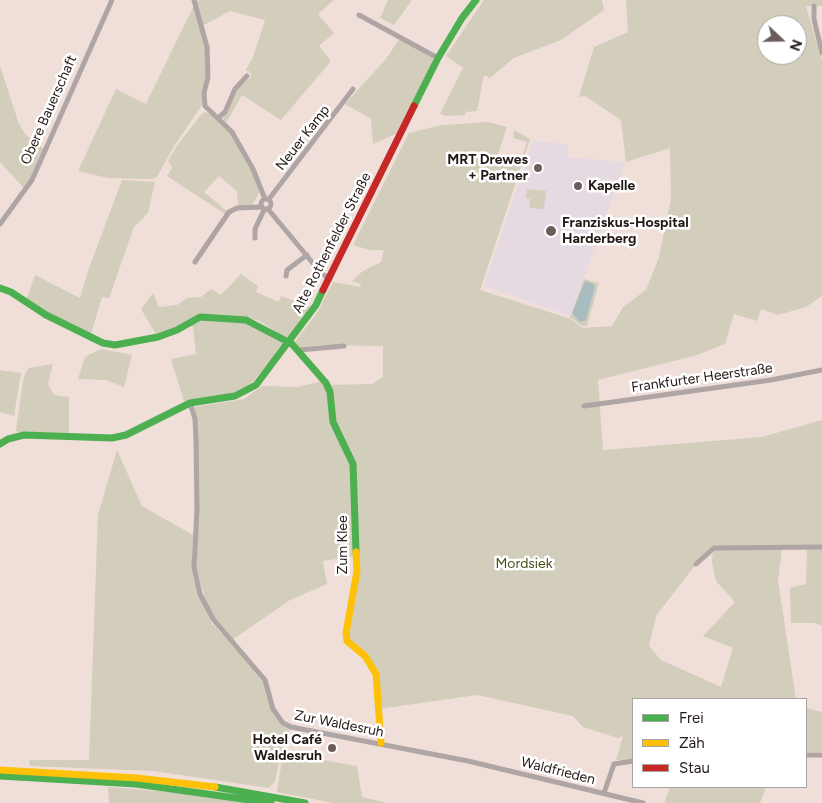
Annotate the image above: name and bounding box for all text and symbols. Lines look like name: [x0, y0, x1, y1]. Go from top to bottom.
north arrow: [757, 15, 807, 65]
text: N: [786, 37, 805, 53]
street label: Obere Bauerschaft: [17, 53, 81, 167]
street label: Neuer Kamp: [272, 102, 334, 174]
place label: MRT Drewes + Partner: [447, 152, 528, 184]
marker: MRT Drewes + Partner: [532, 162, 544, 174]
street label: Alte Rothenfelder Straße: [289, 170, 375, 316]
place label: Kapelle: [588, 178, 635, 194]
marker: Kapelle: [572, 180, 584, 192]
place label: Franziskus-Hospital Harderberg: [562, 215, 689, 248]
marker: Franziskus-Hospital Harderberg: [544, 224, 558, 238]
street label: Frankfurter Heerstraße: [630, 360, 774, 396]
street label: Zum Klee: [335, 515, 351, 575]
park label: Mordsiek: [495, 556, 553, 572]
legend: [632, 698, 807, 788]
street label: Zur Waldesruh: [293, 707, 385, 741]
text: Frei: [679, 709, 704, 727]
place label: Hotel Café Waldesruh: [253, 732, 322, 764]
text: Zäh: [679, 734, 705, 752]
marker: Hotel Café Waldesruh: [326, 742, 338, 754]
street label: Waldfrieden: [519, 754, 597, 788]
text: Stau: [679, 759, 710, 777]

